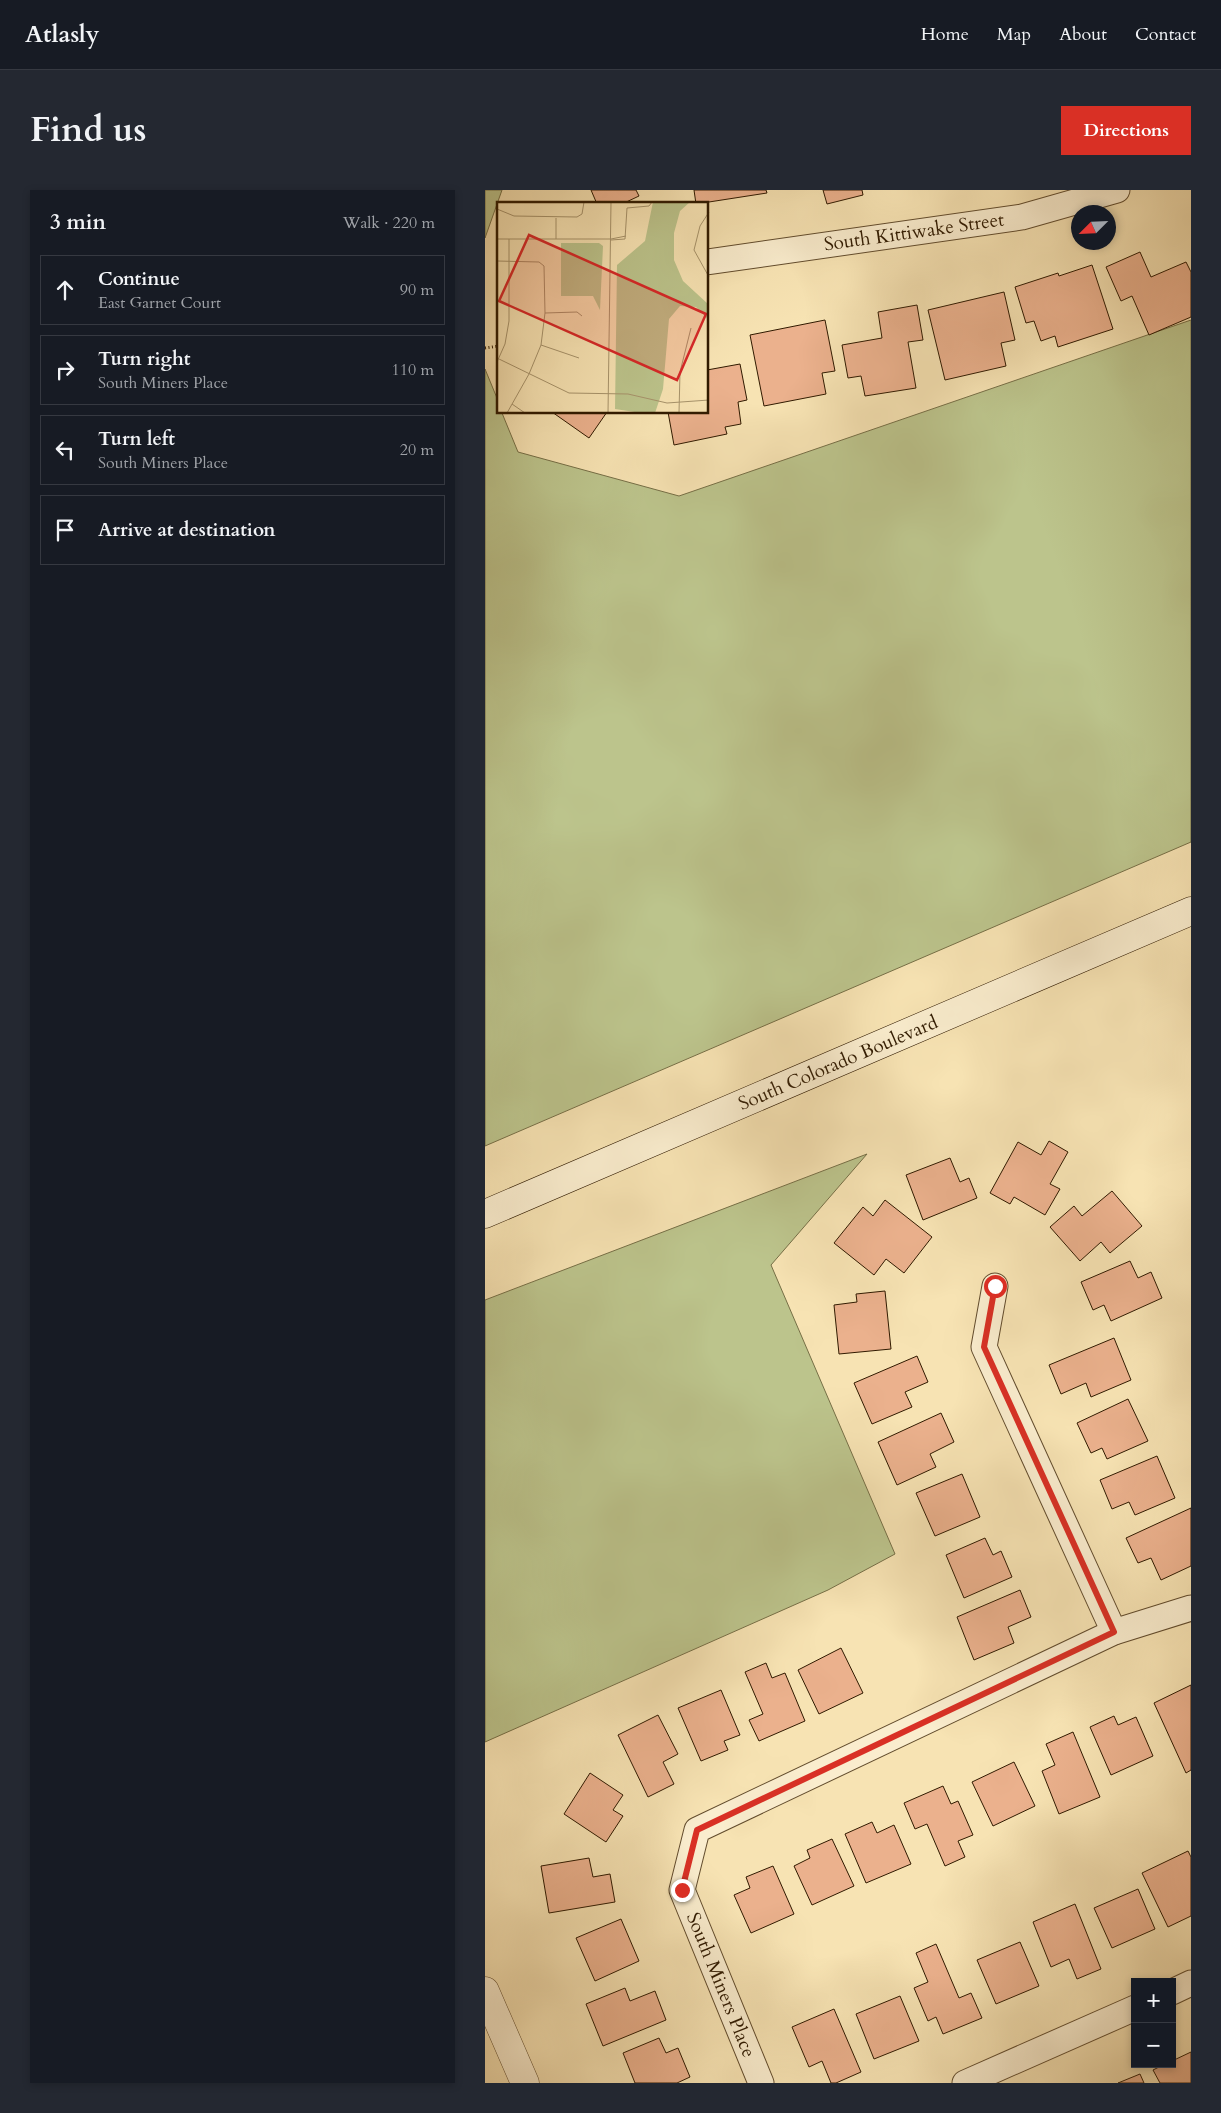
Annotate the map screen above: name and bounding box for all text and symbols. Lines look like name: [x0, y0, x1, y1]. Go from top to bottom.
text: Atlasly: [25, 18, 99, 51]
text: Home: [921, 22, 969, 47]
text: Map: [997, 22, 1031, 47]
text: About: [1059, 22, 1107, 47]
text: Contact: [1135, 22, 1196, 47]
text: Find us: [30, 106, 146, 154]
button: Directions: [1061, 106, 1191, 155]
inset map: [497, 202, 709, 414]
north arrow: [1071, 205, 1116, 250]
street label: South Kittiwake Street: [822, 206, 1006, 258]
text: 3 min: [50, 208, 106, 237]
text: Walk · 220 m: [343, 212, 435, 234]
text: Continue: [98, 266, 180, 292]
icon: ahead: [51, 276, 79, 304]
text: 90 m: [400, 279, 434, 301]
text: East Garnet Court: [98, 292, 221, 314]
text: Turn right: [98, 346, 190, 372]
icon: right: [51, 356, 79, 384]
text: 110 m: [392, 359, 434, 381]
text: South Miners Place: [98, 372, 228, 394]
text: Turn left: [98, 426, 175, 452]
icon: left: [51, 436, 79, 464]
text: 20 m: [400, 439, 434, 461]
text: South Miners Place: [98, 452, 228, 474]
icon: arrive: [51, 516, 79, 544]
text: Arrive at destination: [98, 517, 275, 543]
street label: South Colorado Boulevard: [734, 1009, 942, 1117]
route start: [984, 1275, 1007, 1298]
route end: [671, 1879, 694, 1902]
street label: South Miners Place: [680, 1909, 762, 2061]
map controls: [1131, 1978, 1176, 2068]
button: +: [1131, 1978, 1176, 2023]
button: −: [1131, 2023, 1176, 2068]

